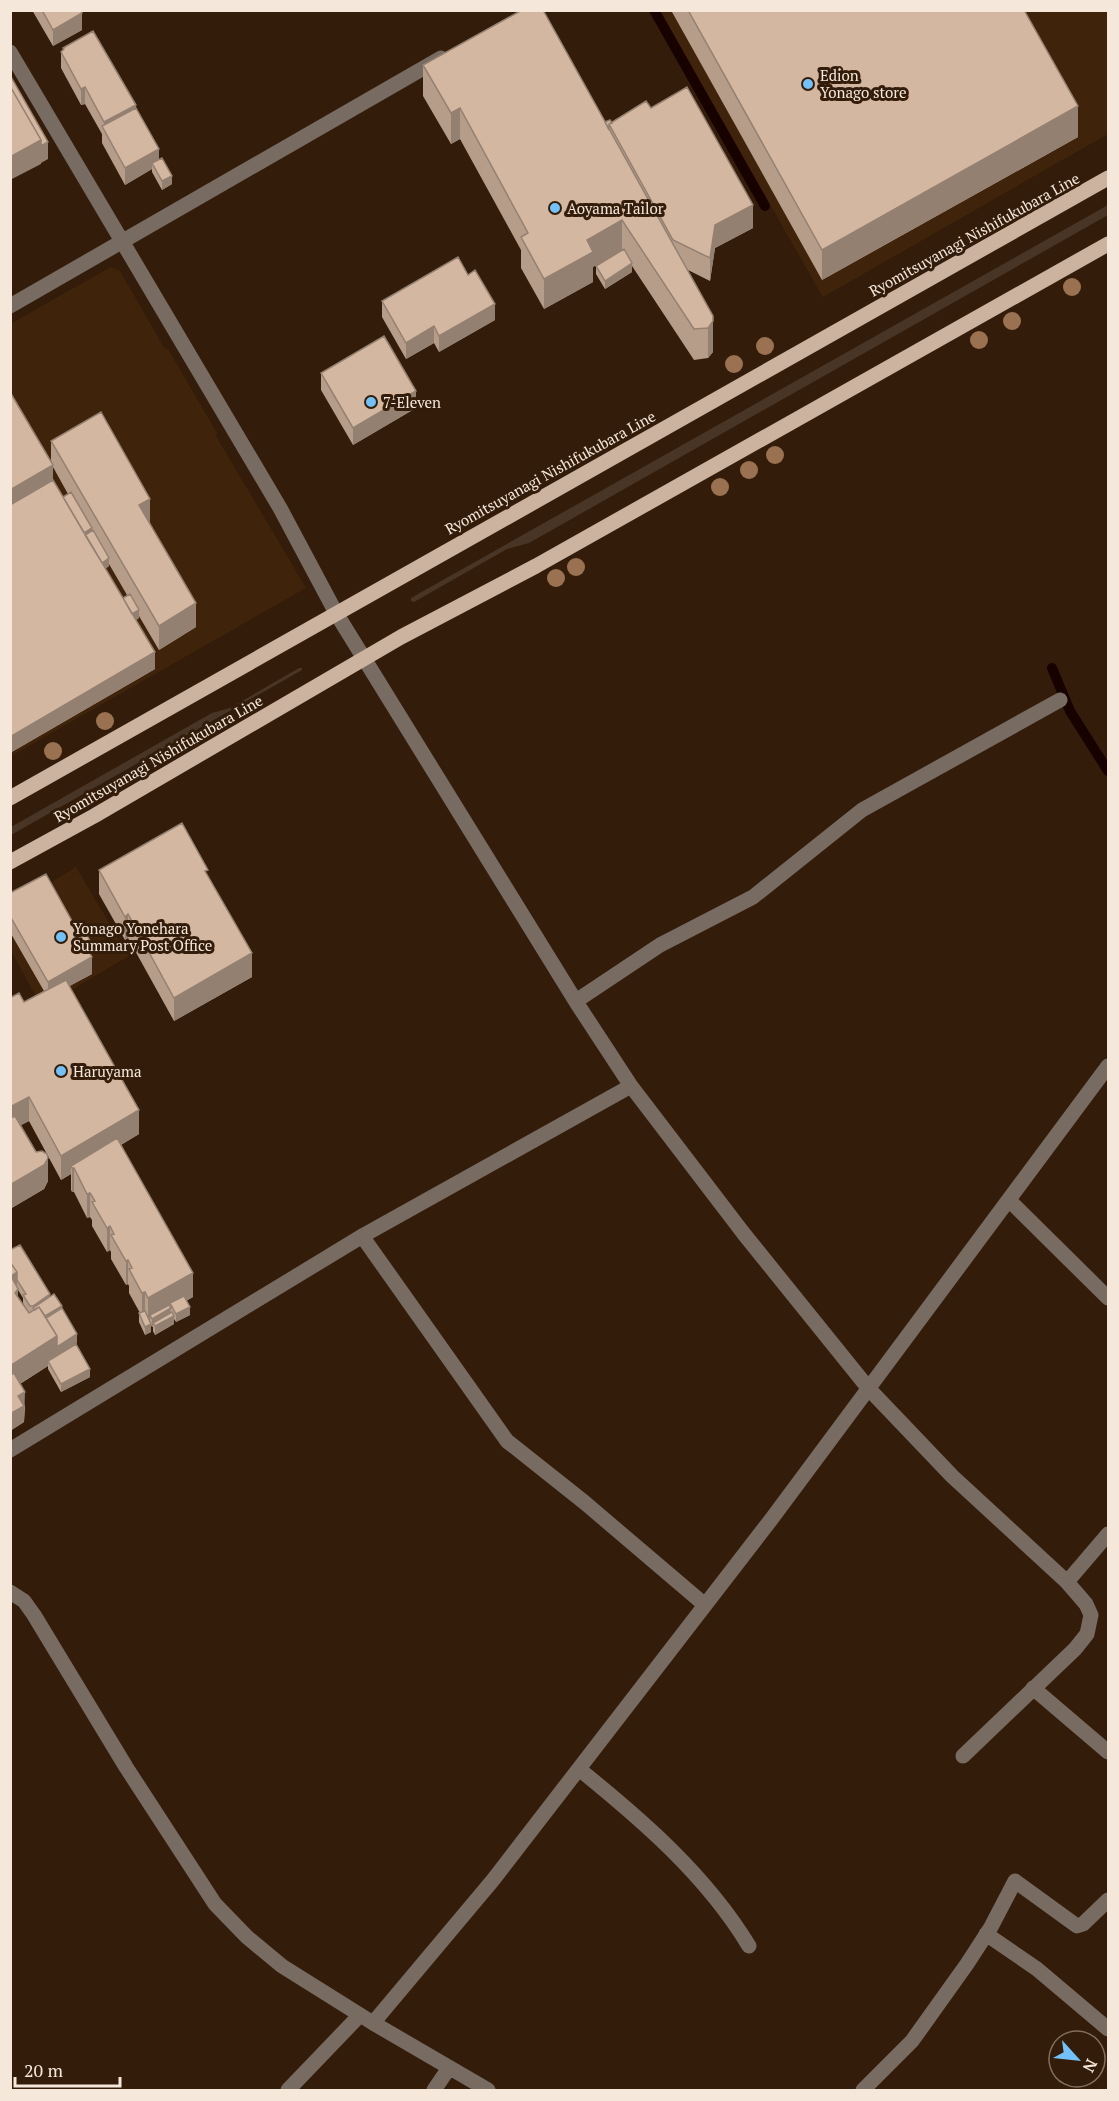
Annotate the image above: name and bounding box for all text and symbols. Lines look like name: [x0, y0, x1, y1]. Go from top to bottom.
place label: Edion Yonago store: [820, 65, 907, 102]
marker: Edion Yonago store: [801, 77, 815, 91]
street label: Ryomitsuyanagi Nishifukubara Line: [865, 168, 1083, 300]
place label: Aoyama Tailor: [567, 198, 664, 218]
marker: Aoyama Tailor: [548, 201, 562, 215]
place label: 7-Eleven: [383, 392, 441, 412]
marker: 7-Eleven: [364, 395, 378, 409]
street label: Ryomitsuyanagi Nishifukubara Line: [441, 406, 659, 538]
street label: Ryomitsuyanagi Nishifukubara Line: [50, 690, 266, 826]
place label: Yonago Yonehara Summary Post Office: [73, 918, 212, 955]
marker: Yonago Yonehara Summary Post Office: [54, 930, 68, 944]
place label: Haruyama: [73, 1061, 142, 1081]
marker: Haruyama: [54, 1064, 68, 1078]
north arrow: [1047, 2029, 1107, 2089]
scale bar: [15, 2050, 120, 2088]
text: N: [1078, 2055, 1103, 2076]
text: 20 m: [24, 2058, 64, 2082]

